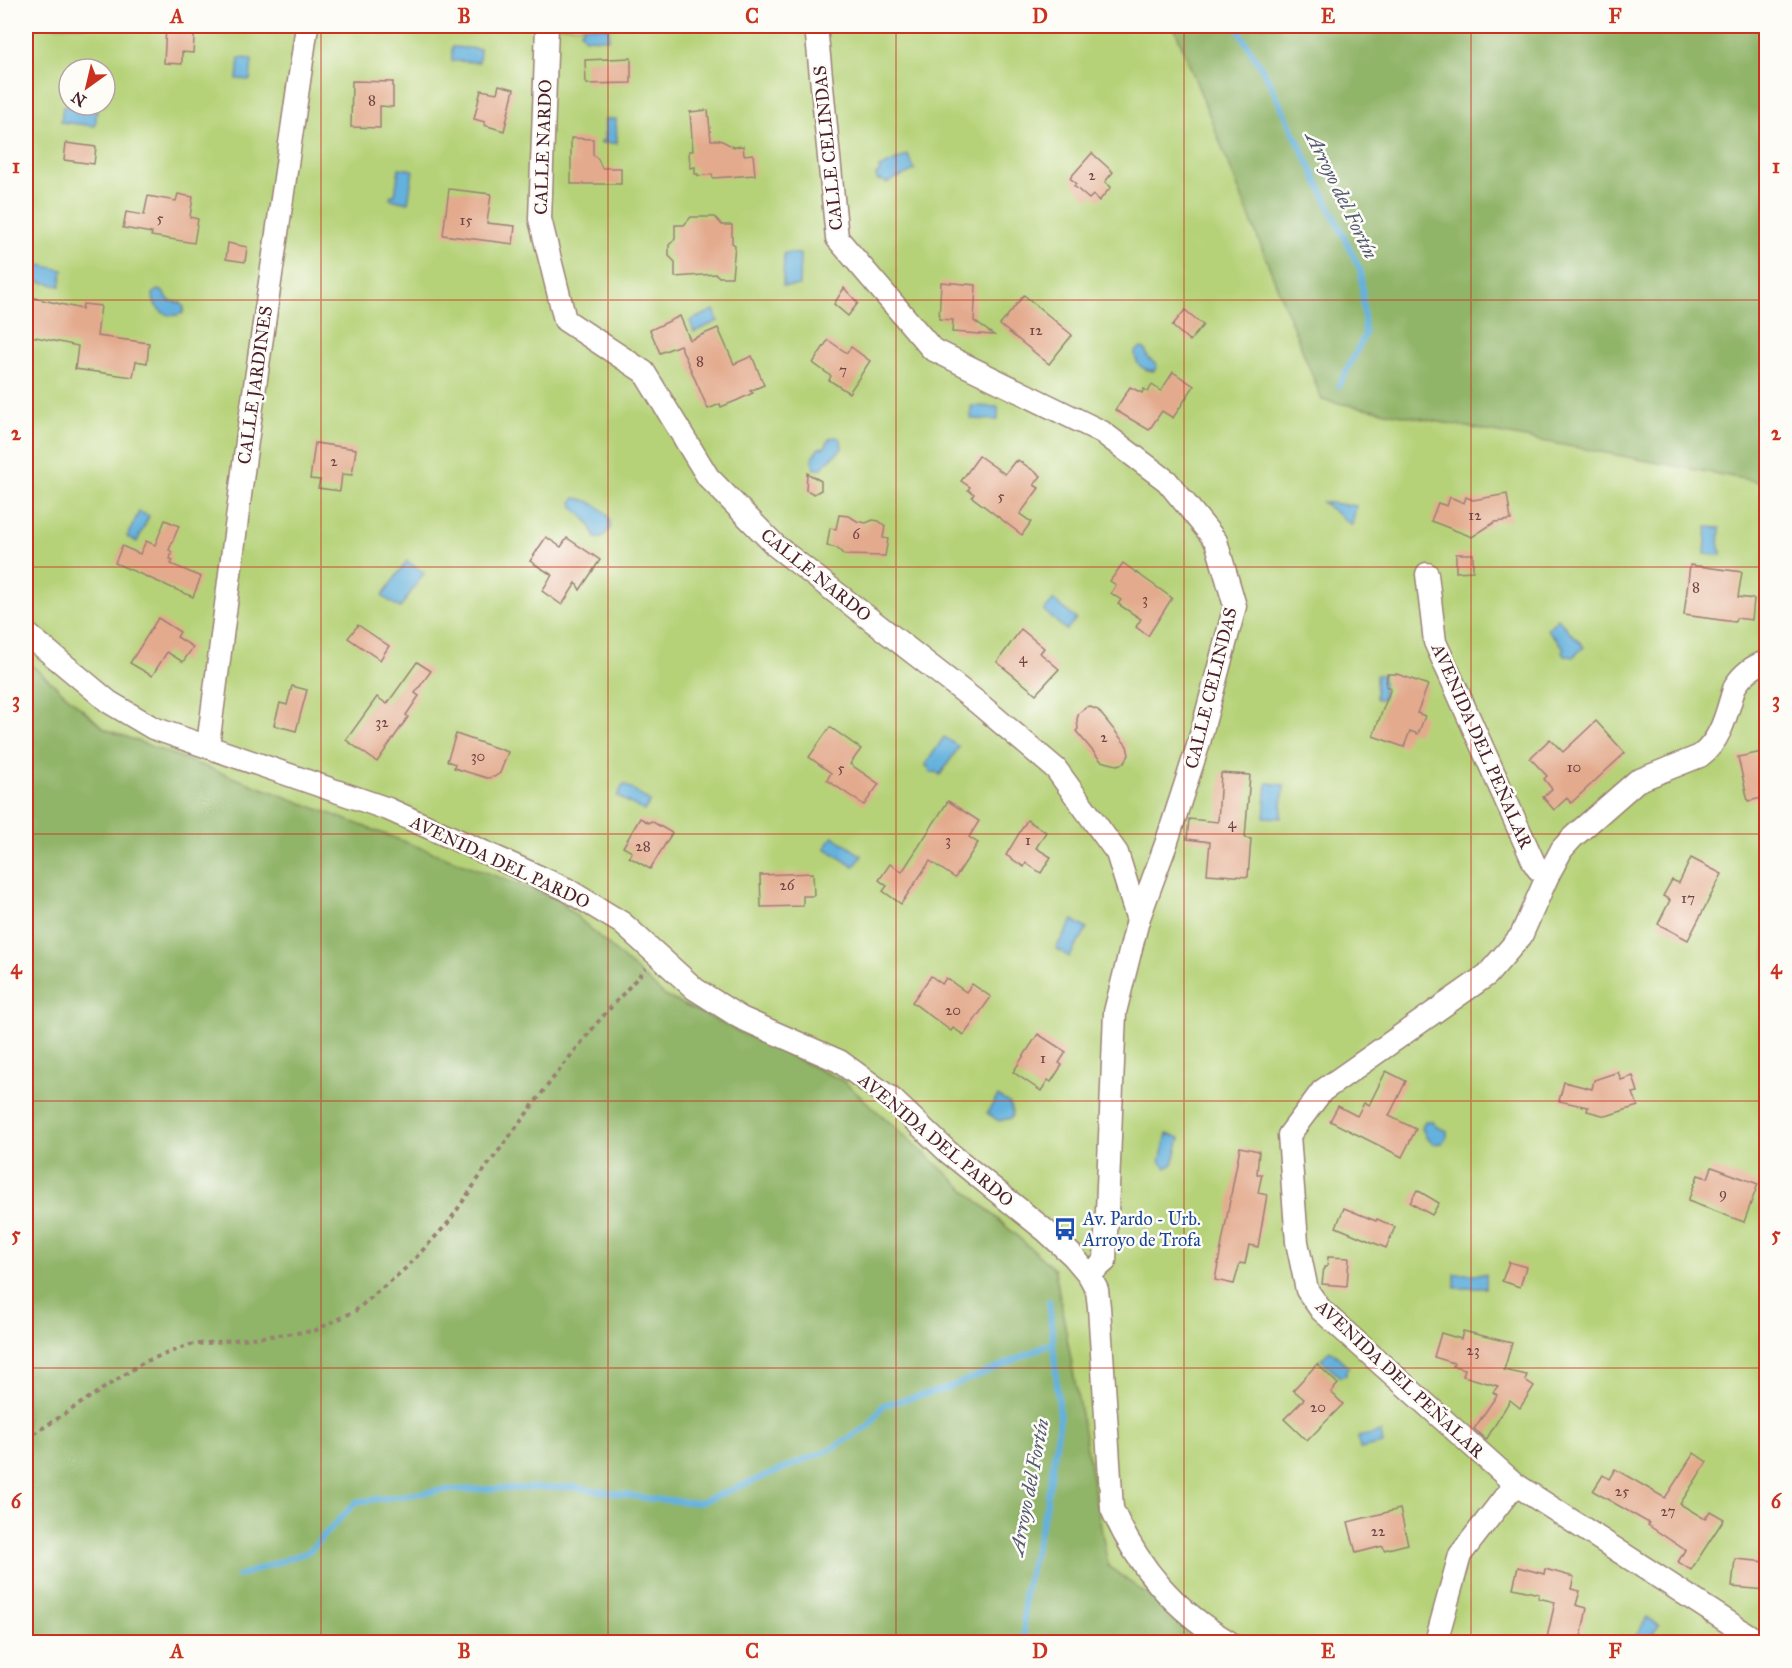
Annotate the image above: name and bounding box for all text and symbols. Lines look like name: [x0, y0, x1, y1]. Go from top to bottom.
text: A: [168, 4, 184, 28]
text: B: [457, 4, 471, 28]
text: C: [745, 4, 759, 28]
text: D: [1032, 4, 1048, 28]
text: E: [1321, 4, 1336, 28]
text: F: [1608, 4, 1622, 28]
north arrow: [57, 57, 117, 117]
street label: CALLE CELINDAS: [808, 65, 848, 231]
street label: CALLE NARDO: [530, 79, 556, 215]
text: N: [68, 87, 90, 111]
house number: 8: [368, 91, 376, 109]
water label: Arroyo del Fortín: [1300, 126, 1383, 263]
text: 1: [12, 154, 20, 178]
text: 1: [1772, 154, 1780, 178]
house number: 2: [1088, 166, 1096, 184]
house number: 5: [157, 209, 164, 227]
house number: 15: [460, 211, 472, 229]
street label: CALLE JARDINES: [233, 304, 278, 466]
house number: 12: [1029, 321, 1043, 339]
house number: 8: [696, 352, 704, 370]
house number: 7: [839, 361, 847, 379]
text: 2: [11, 421, 22, 445]
text: 2: [1771, 421, 1782, 445]
house number: 2: [330, 452, 338, 470]
house number: 5: [998, 487, 1005, 505]
house number: 12: [1468, 506, 1482, 524]
street label: CALLE NARDO: [756, 524, 876, 626]
house number: 6: [852, 525, 861, 543]
house number: 8: [1692, 578, 1700, 596]
house number: 3: [1142, 590, 1148, 608]
street label: CALLE CELINDAS: [1180, 605, 1242, 771]
street label: AVENIDA DEL PEÑALAR: [1426, 639, 1539, 853]
house number: 4: [1019, 649, 1028, 667]
text: 3: [12, 688, 20, 713]
text: 3: [1772, 688, 1780, 713]
house number: 32: [375, 713, 389, 731]
house number: 2: [1100, 728, 1108, 746]
house number: 30: [471, 747, 485, 765]
house number: 10: [1567, 758, 1581, 776]
house number: 5: [838, 759, 845, 777]
street label: AVENIDA DEL PARDO: [406, 810, 593, 913]
house number: 4: [1228, 814, 1237, 832]
house number: 3: [945, 831, 951, 849]
house number: 1: [1025, 831, 1031, 849]
house number: 28: [635, 837, 651, 855]
house number: 26: [779, 876, 796, 894]
house number: 17: [1681, 889, 1695, 907]
text: 4: [10, 955, 22, 980]
text: 4: [1770, 955, 1782, 980]
house number: 20: [945, 1001, 961, 1019]
house number: 1: [1040, 1049, 1046, 1067]
street label: AVENIDA DEL PARDO: [853, 1068, 1018, 1211]
house number: 9: [1719, 1184, 1727, 1202]
place label: Av. Pardo - Urb. Arroyo de Trofa: [1082, 1208, 1201, 1251]
bus stop icon: Av. Pardo - Urb. Arroyo de Trofa: [1052, 1216, 1078, 1242]
text: 5: [11, 1222, 21, 1246]
text: 5: [1771, 1222, 1781, 1246]
street label: AVENIDA DEL PEÑALAR: [1311, 1294, 1490, 1464]
house number: 23: [1466, 1341, 1480, 1359]
house number: 20: [1310, 1398, 1326, 1416]
water label: Arroyo del Fortín: [1004, 1416, 1054, 1559]
house number: 25: [1615, 1482, 1629, 1500]
text: 6: [11, 1489, 23, 1513]
text: 6: [1771, 1489, 1783, 1513]
house number: 27: [1661, 1502, 1676, 1520]
house number: 22: [1371, 1522, 1386, 1540]
text: A: [168, 1639, 184, 1663]
text: B: [457, 1639, 471, 1663]
text: C: [745, 1639, 759, 1663]
text: D: [1032, 1639, 1048, 1663]
text: E: [1321, 1639, 1336, 1663]
text: F: [1608, 1639, 1622, 1663]

